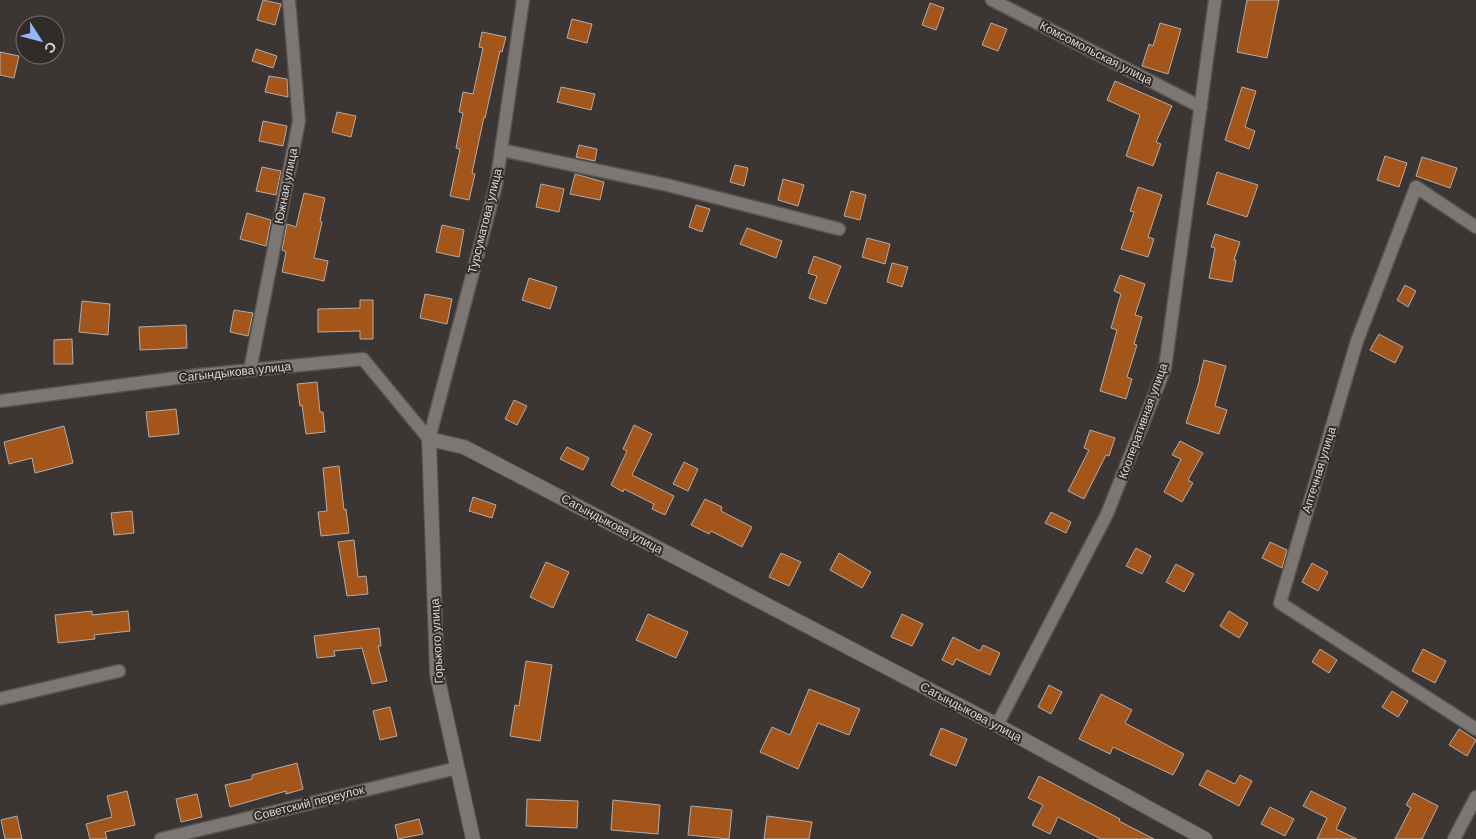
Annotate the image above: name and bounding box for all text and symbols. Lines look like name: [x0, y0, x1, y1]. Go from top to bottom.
north arrow: [15, 15, 65, 65]
street label: Комсомольская улица: [1037, 19, 1155, 88]
text: С: [41, 39, 60, 56]
street label: Южная улица: [272, 147, 300, 225]
street label: Турсуматова улица: [465, 167, 505, 275]
street label: Сагындыкова улица: [178, 359, 292, 385]
street label: Кооперативная улица: [1116, 361, 1171, 481]
street label: Аптечная улица: [1299, 425, 1339, 515]
street label: Сагындыкова улица: [559, 491, 665, 557]
street label: Горького улица: [428, 598, 446, 684]
street label: Сагындыкова улица: [918, 679, 1024, 745]
street label: Советский переулок: [252, 782, 366, 823]

